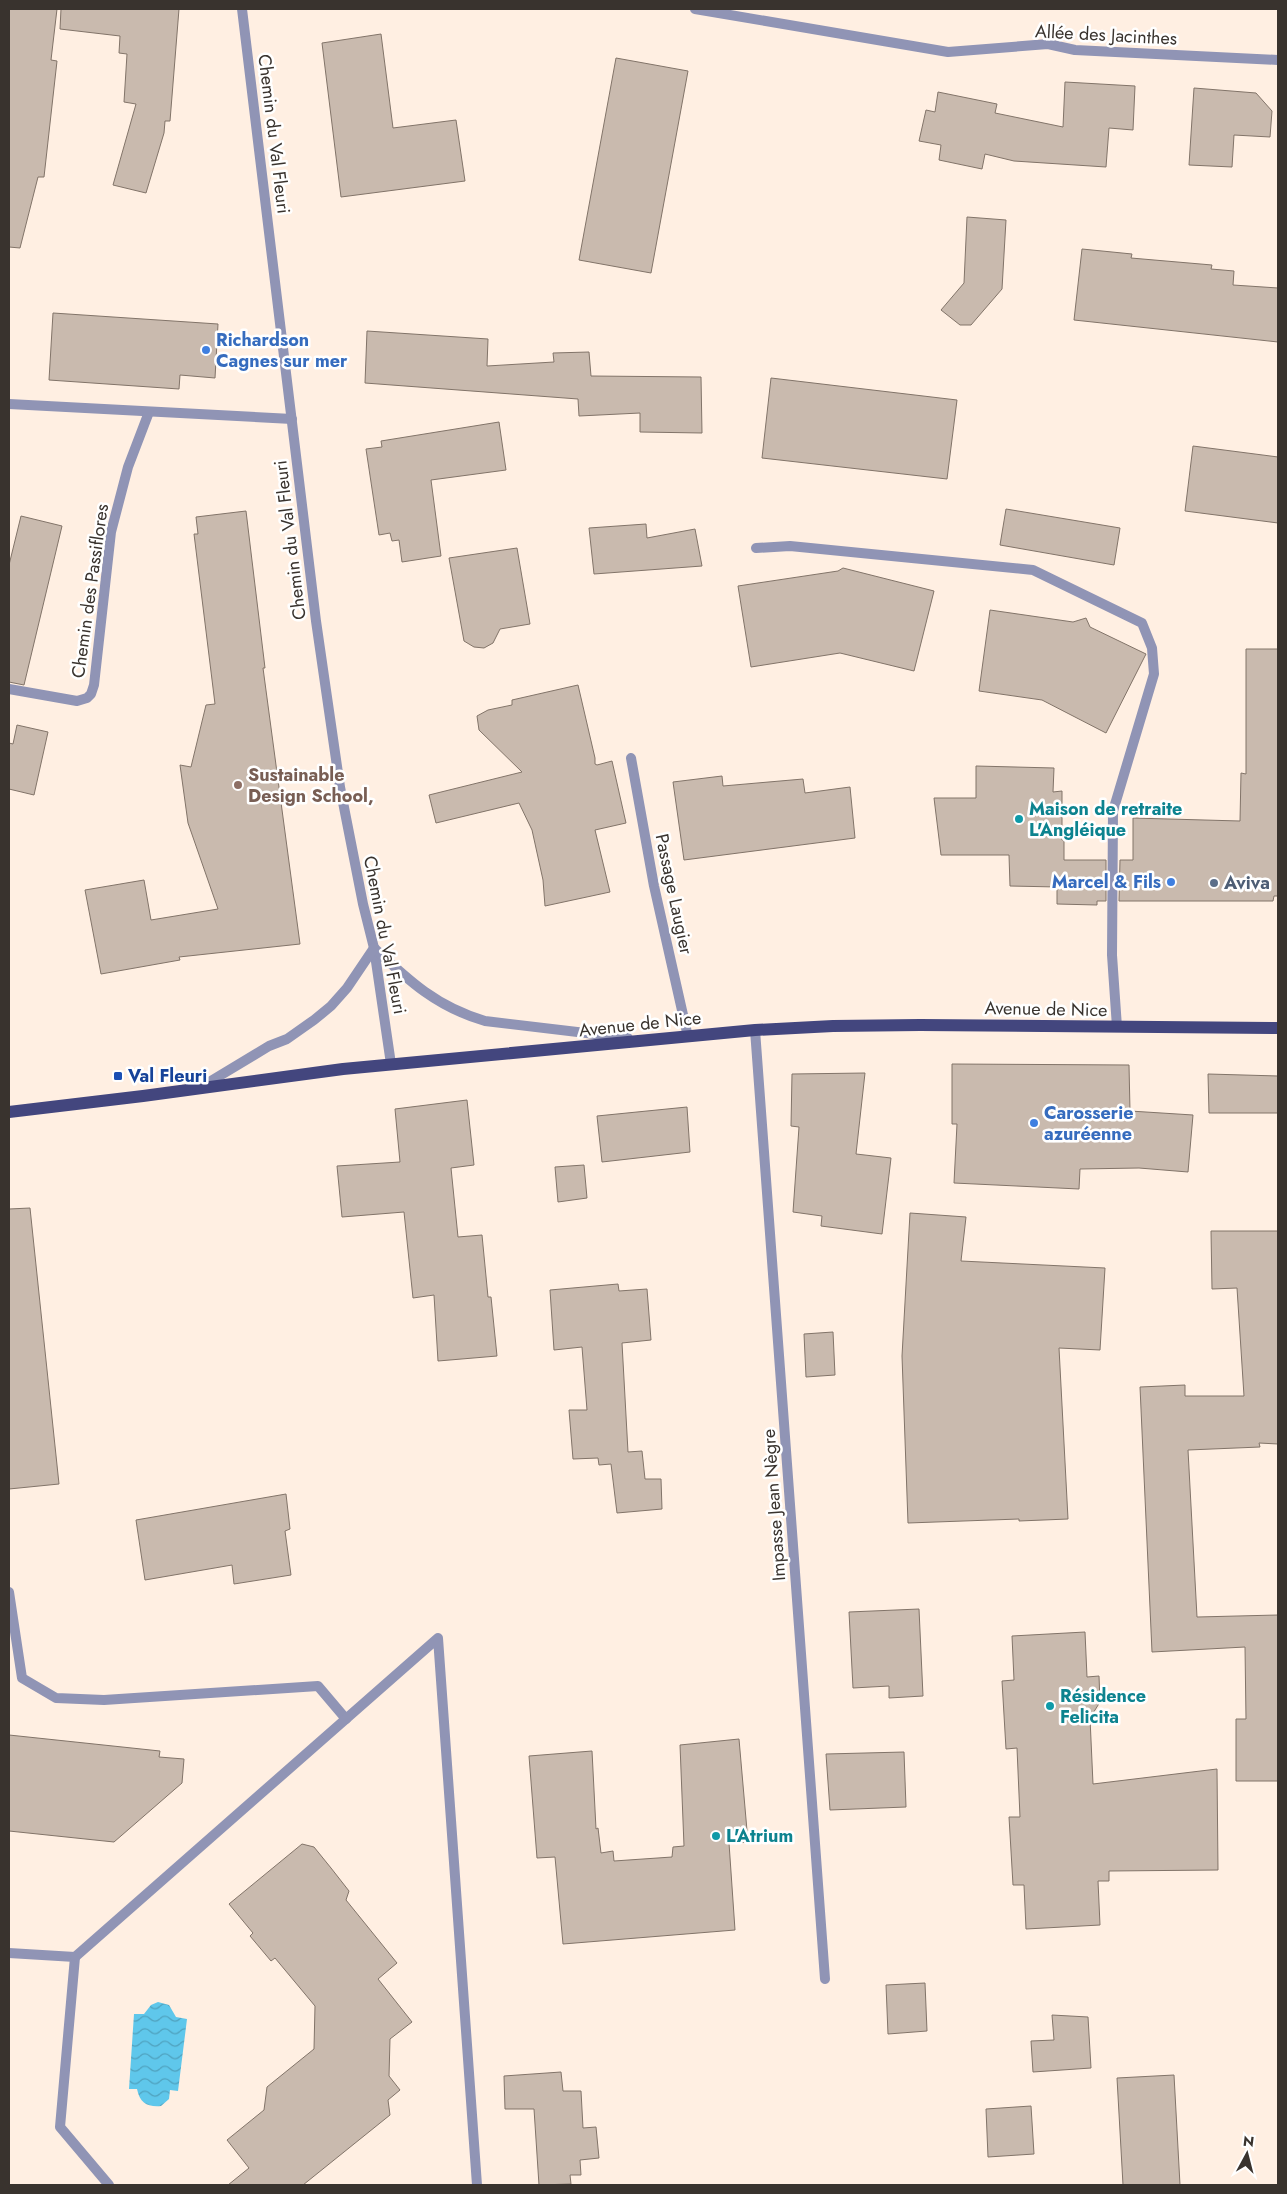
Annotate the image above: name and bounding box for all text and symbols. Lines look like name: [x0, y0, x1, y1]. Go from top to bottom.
street label: Allée des Jacinthes: [1034, 18, 1178, 52]
street label: Chemin du Val Fleuri: [251, 53, 297, 215]
place label: Richardson Cagnes sur mer: [216, 327, 348, 374]
marker: Richardson Cagnes sur mer: [200, 344, 212, 356]
street label: Chemin du Val Fleuri: [267, 459, 313, 621]
street label: Chemin des Passiflores: [65, 502, 115, 680]
place label: Sustainable Design School,: [248, 762, 374, 809]
marker: Sustainable Design School,: [232, 779, 244, 791]
place label: Maison de retraite L'Angléique: [1029, 796, 1182, 843]
marker: Maison de retraite L'Angléique: [1013, 813, 1025, 825]
street label: Passage Laugier: [649, 831, 700, 958]
street label: Chemin du Val Fleuri: [357, 854, 413, 1016]
place label: Marcel & Fils: [1052, 869, 1161, 895]
place label: Aviva: [1223, 870, 1270, 896]
marker: Marcel & Fils: [1165, 876, 1177, 888]
marker: Aviva: [1208, 877, 1220, 889]
street label: Avenue de Nice: [984, 995, 1108, 1023]
street label: Avenue de Nice: [578, 1005, 702, 1043]
place label: Val Fleuri: [127, 1063, 207, 1089]
marker: Val Fleuri: [112, 1070, 124, 1082]
place label: Carosserie azuréenne: [1044, 1100, 1133, 1147]
marker: Carosserie azuréenne: [1028, 1117, 1040, 1129]
street label: Impasse Jean Nègre: [756, 1428, 792, 1582]
place label: Résidence Felicita: [1060, 1683, 1146, 1730]
marker: Résidence Felicita: [1044, 1700, 1056, 1712]
place label: L'Atrium: [726, 1823, 793, 1849]
marker: L'Atrium: [710, 1830, 722, 1842]
north arrow: [1222, 2129, 1272, 2179]
text: N: [1242, 2130, 1255, 2152]

